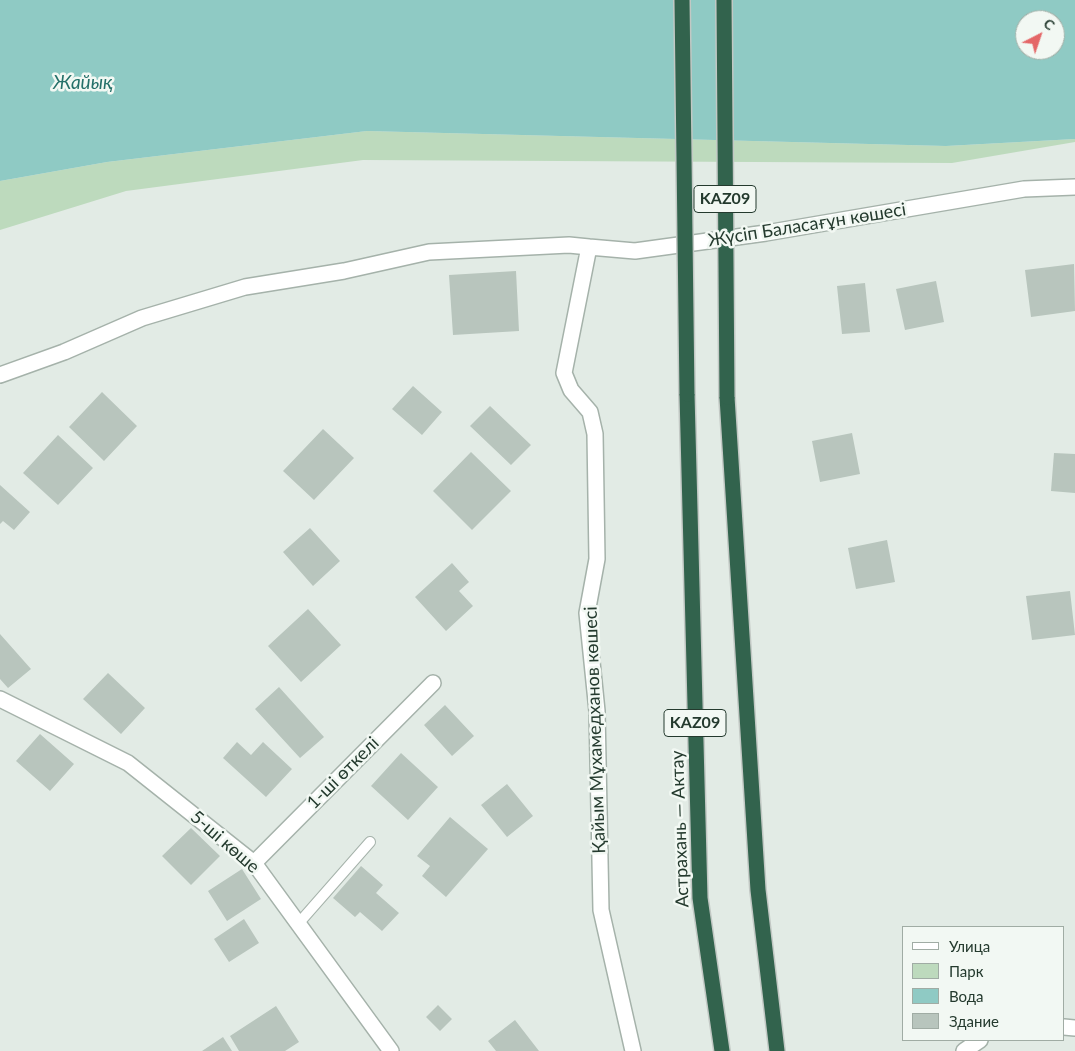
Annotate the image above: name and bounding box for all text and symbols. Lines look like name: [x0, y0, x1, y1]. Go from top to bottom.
north arrow: [1015, 10, 1065, 60]
text: С: [1040, 15, 1059, 34]
water label: Жайық: [53, 72, 113, 94]
road number: KAZ09: [694, 185, 756, 212]
street label: Жүсіп Баласағұн көшесі: [706, 199, 908, 251]
street label: Қайым Мұхамедханов көшесi: [580, 606, 610, 854]
road number: KAZ09: [664, 710, 726, 736]
street label: 1-ші өткелі: [302, 732, 384, 814]
street label: Астрахань — Актау: [666, 750, 694, 908]
street label: 5-шi көше: [186, 806, 264, 878]
legend: [902, 926, 1065, 1041]
text: Улица: [949, 937, 990, 955]
text: Парк: [949, 962, 983, 980]
text: Вода: [949, 987, 984, 1005]
text: Здание: [949, 1012, 999, 1030]

